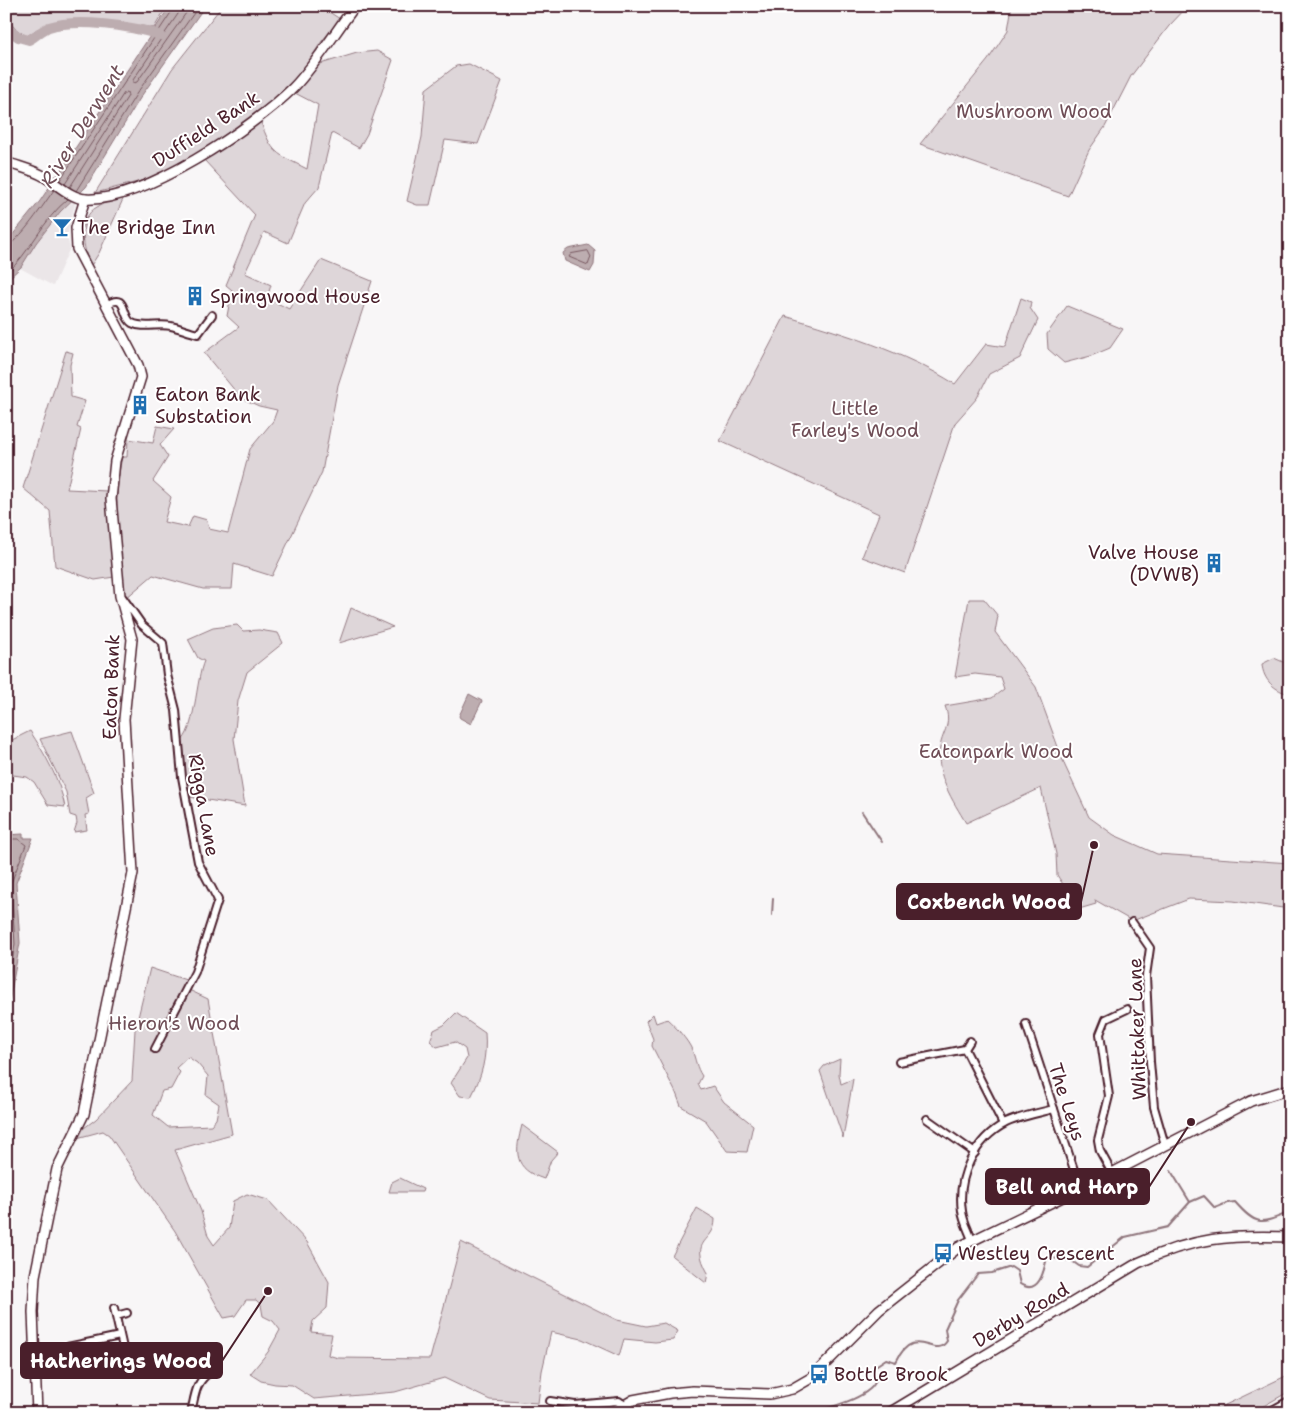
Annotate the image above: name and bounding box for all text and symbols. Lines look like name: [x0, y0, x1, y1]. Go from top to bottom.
water label: River Derwent: [34, 59, 130, 193]
street label: Duffield Bank: [148, 85, 265, 173]
park label: Mushroom Wood: [956, 99, 1112, 124]
place label: The Bridge Inn: [77, 215, 215, 240]
bar icon: The Bridge Inn: [51, 216, 73, 238]
place label: Springwood House: [210, 284, 381, 309]
building icon: Springwood House: [184, 285, 206, 307]
place label: Eaton Bank Substation: [155, 382, 261, 429]
building icon: Eaton Bank Substation: [129, 394, 151, 416]
park label: Little Farley's Wood: [791, 396, 919, 443]
place label: Valve House (DVWB): [1088, 540, 1199, 587]
building icon: Valve House (DVWB): [1203, 552, 1225, 574]
street label: Eaton Bank: [97, 634, 125, 740]
park label: Eatonpark Wood: [919, 739, 1073, 764]
street label: Rigga Lane: [183, 752, 225, 858]
callout: Coxbench Wood: [897, 884, 1081, 919]
text: Coxbench Wood: [907, 889, 1071, 915]
street label: Whittaker Lane: [1122, 957, 1152, 1101]
park label: Hieron's Wood: [108, 1011, 240, 1036]
street label: The Leys: [1043, 1060, 1091, 1144]
callout: Bell and Harp: [986, 1169, 1149, 1204]
text: Bell and Harp: [996, 1174, 1138, 1200]
place label: Westley Crescent: [958, 1241, 1115, 1266]
bus stop icon: Westley Crescent: [932, 1242, 954, 1264]
street label: Derby Road: [969, 1277, 1073, 1353]
callout: Hatherings Wood: [21, 1343, 222, 1378]
text: Hatherings Wood: [30, 1348, 212, 1374]
place label: Bottle Brook: [834, 1362, 948, 1387]
bus stop icon: Bottle Brook: [808, 1363, 830, 1385]

